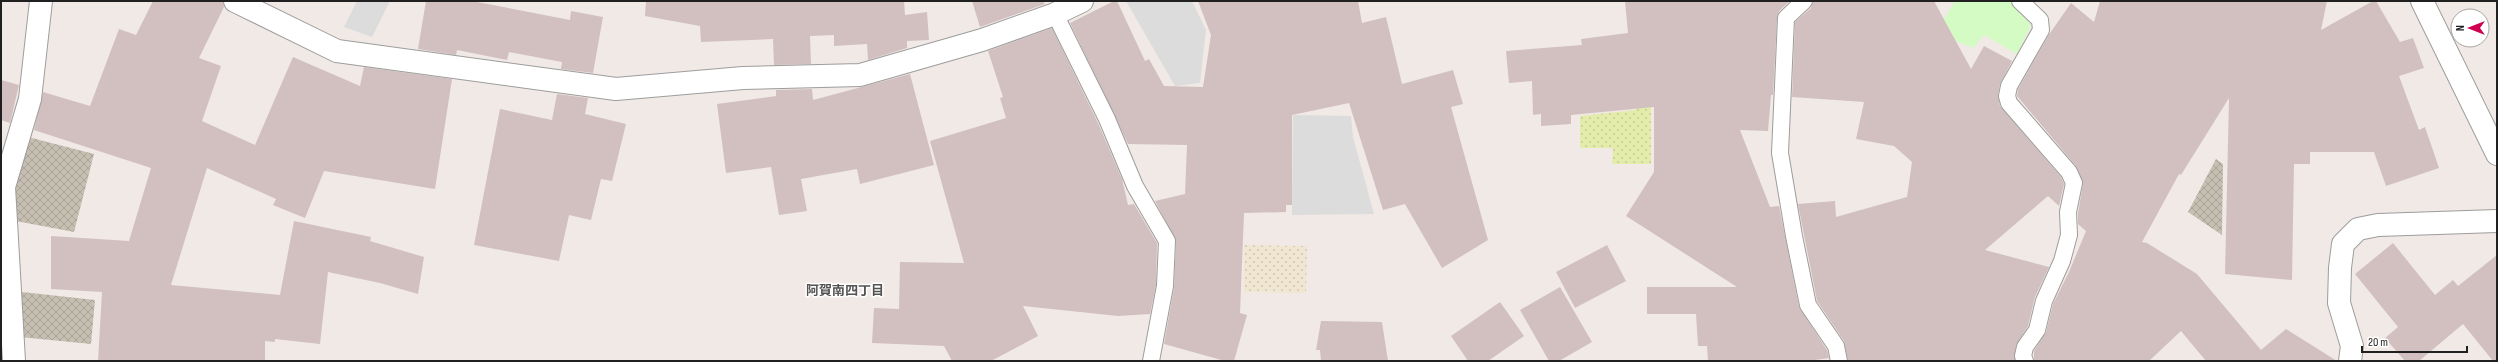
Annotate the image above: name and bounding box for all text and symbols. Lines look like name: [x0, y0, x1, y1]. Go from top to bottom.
north arrow: [2450, 8, 2490, 48]
text: N: [2454, 25, 2467, 31]
district label: 阿賀南四丁目: [806, 283, 884, 299]
scale bar: [2362, 328, 2467, 354]
text: 20 m: [2368, 335, 2388, 350]

